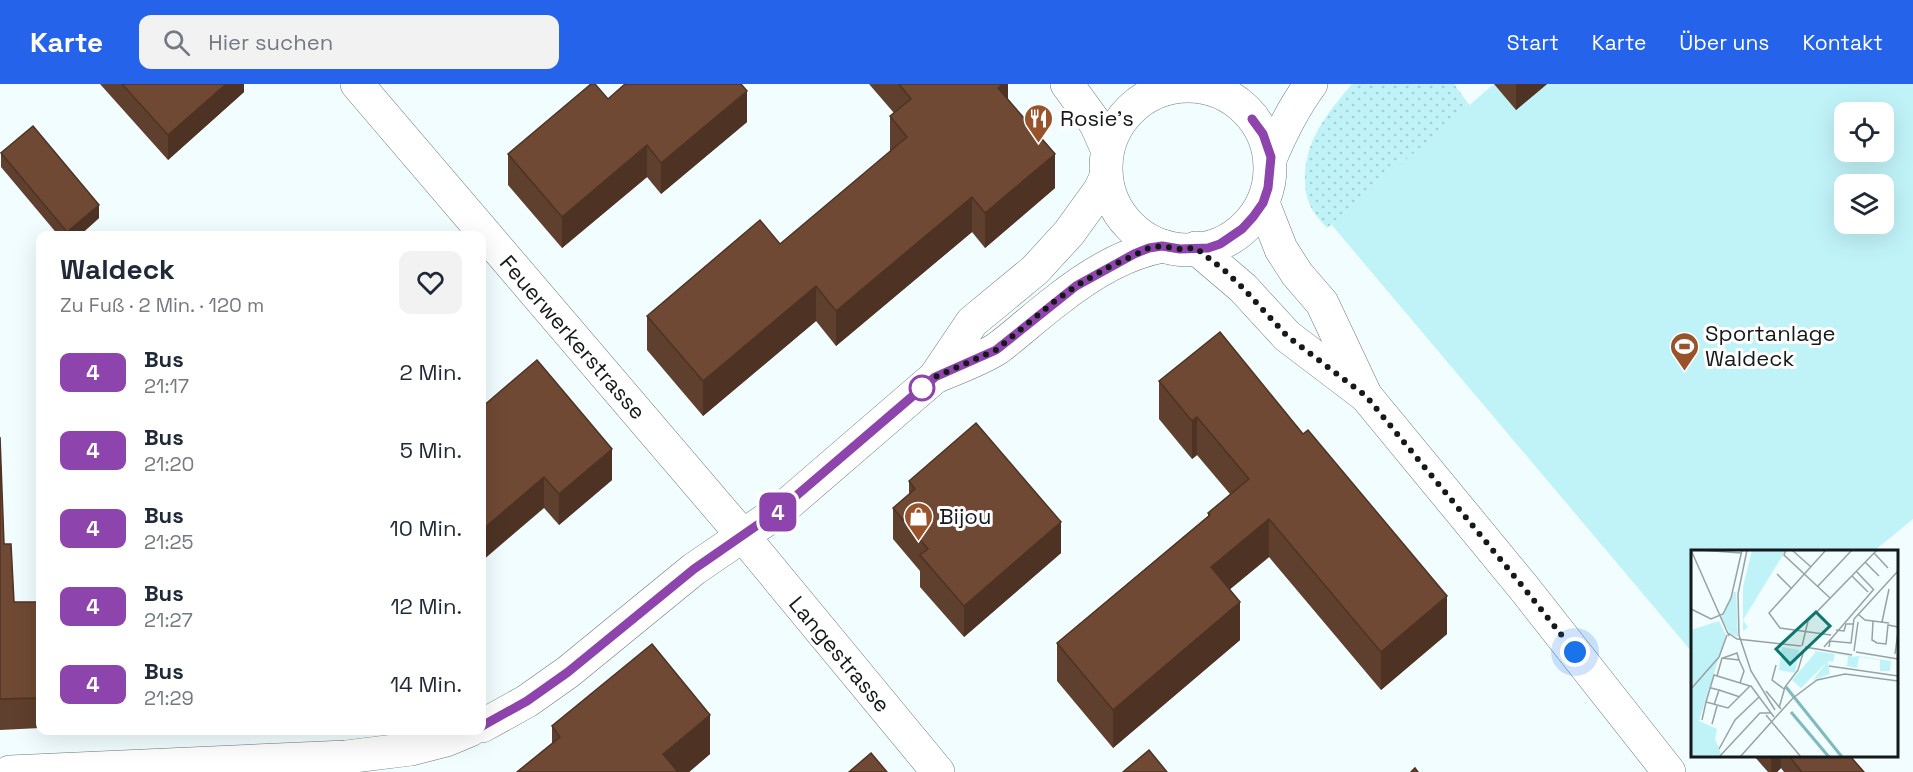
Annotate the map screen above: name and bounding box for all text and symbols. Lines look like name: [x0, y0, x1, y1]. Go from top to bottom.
search box: [139, 15, 559, 69]
text: Karte: [30, 24, 103, 60]
icon: search: [160, 26, 193, 59]
text: Hier suchen: [208, 28, 333, 56]
text: Start: [1507, 29, 1559, 56]
text: Karte: [1592, 29, 1646, 56]
text: Über uns: [1679, 29, 1769, 56]
text: Kontakt: [1802, 29, 1883, 56]
restaurant icon: Rosie's: [1023, 102, 1055, 144]
map controls: [1834, 102, 1894, 234]
button: locate: [1834, 102, 1894, 162]
place label: Rosie's: [1060, 104, 1134, 132]
button: layers: [1834, 174, 1894, 234]
street label: Feuerwerkerstrasse: [494, 249, 652, 425]
text: Waldeck: [60, 251, 175, 287]
button: heart: [399, 251, 462, 314]
text: Zu Fuß · 2 Min. · 120 m: [60, 292, 264, 318]
place label: Sportanlage Waldeck: [1705, 319, 1836, 372]
sports icon: Sportanlage Waldeck: [1668, 330, 1700, 372]
text: Bus: [144, 345, 184, 373]
text: 2 Min.: [400, 358, 462, 386]
text: 4: [86, 359, 100, 386]
text: 21:17: [144, 373, 189, 399]
unlabelled marker: [909, 375, 935, 401]
text: Bus: [144, 423, 184, 451]
text: 5 Min.: [400, 436, 462, 464]
text: 4: [86, 437, 100, 464]
text: 21:20: [144, 451, 194, 477]
line badge: 4: [758, 492, 798, 532]
text: 4: [771, 499, 785, 526]
shop icon: Bijou: [902, 500, 934, 542]
text: Bus: [144, 501, 184, 529]
place label: Bijou: [939, 502, 991, 530]
text: 10 Min.: [390, 514, 462, 542]
text: 4: [86, 515, 100, 542]
text: 21:25: [144, 529, 194, 555]
inset map: [1691, 550, 1898, 757]
text: Bus: [144, 579, 184, 607]
street label: Langestrasse: [783, 590, 897, 718]
text: 12 Min.: [390, 592, 462, 620]
text: 4: [86, 593, 100, 620]
text: 21:27: [144, 607, 193, 633]
your location: [1560, 637, 1590, 667]
text: Bus: [144, 657, 184, 685]
text: 14 Min.: [390, 670, 462, 698]
text: 4: [86, 671, 100, 698]
text: 21:29: [144, 685, 194, 711]

